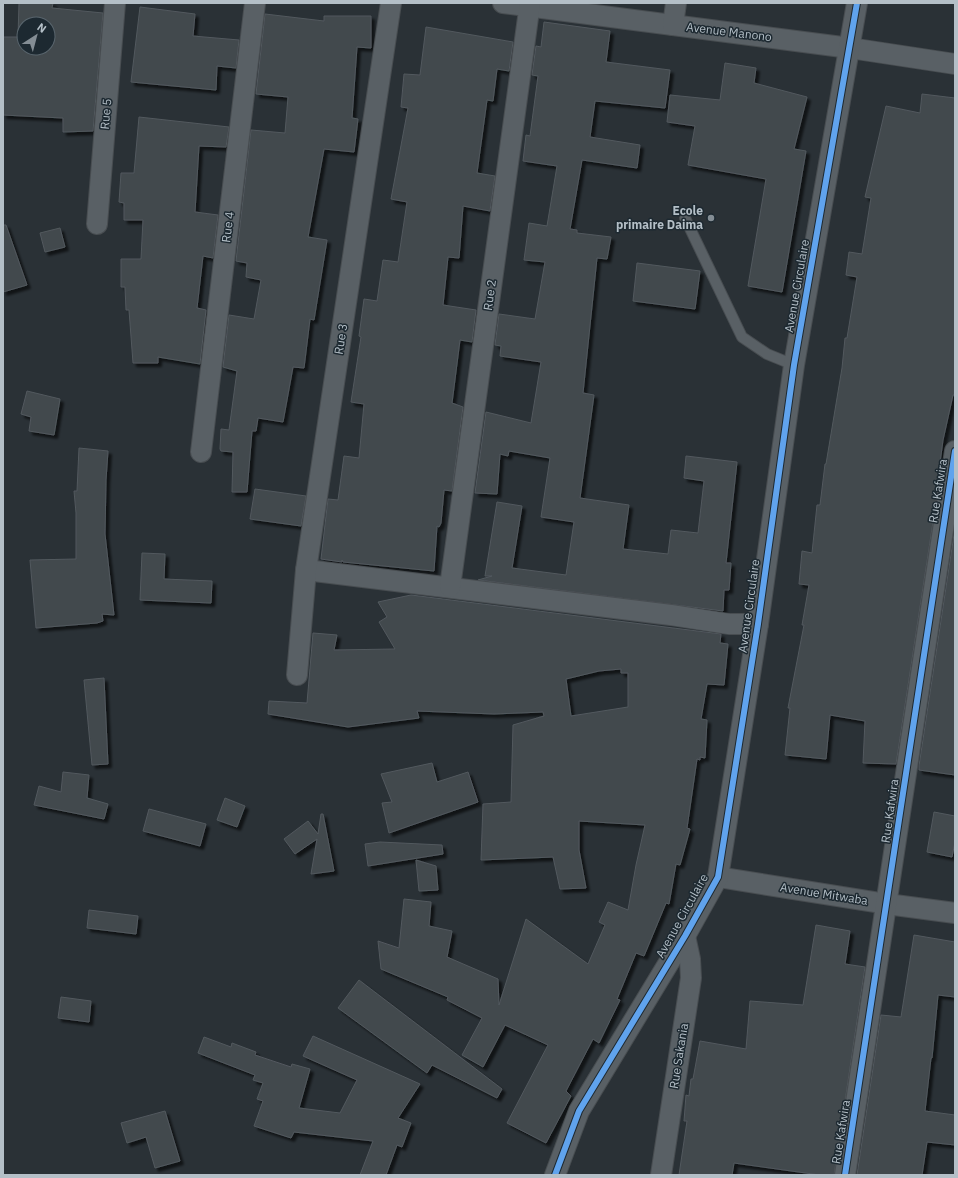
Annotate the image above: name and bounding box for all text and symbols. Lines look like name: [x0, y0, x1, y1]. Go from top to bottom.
north arrow: [16, 16, 56, 56]
street label: Avenue Manono: [685, 19, 773, 44]
text: N: [35, 20, 49, 36]
street label: Rue 5: [97, 98, 114, 130]
place label: Ecole primaire Daima: [616, 203, 703, 232]
street label: Rue 4: [218, 211, 237, 243]
marker: Ecole primaire Daima: [706, 213, 716, 223]
street label: Avenue Circulaire: [781, 238, 812, 334]
street label: Rue 2: [480, 278, 499, 311]
street label: Rue 3: [331, 322, 350, 355]
street label: Rue Kafwira: [925, 457, 950, 524]
street label: Avenue Circulaire: [735, 558, 763, 654]
street label: Rue Kafwira: [878, 777, 902, 844]
street label: Avenue Circulaire: [652, 871, 711, 961]
street label: Avenue Mitwaba: [779, 879, 870, 908]
street label: Rue Sakania: [666, 1021, 691, 1090]
street label: Rue Kafwira: [828, 1098, 853, 1165]

